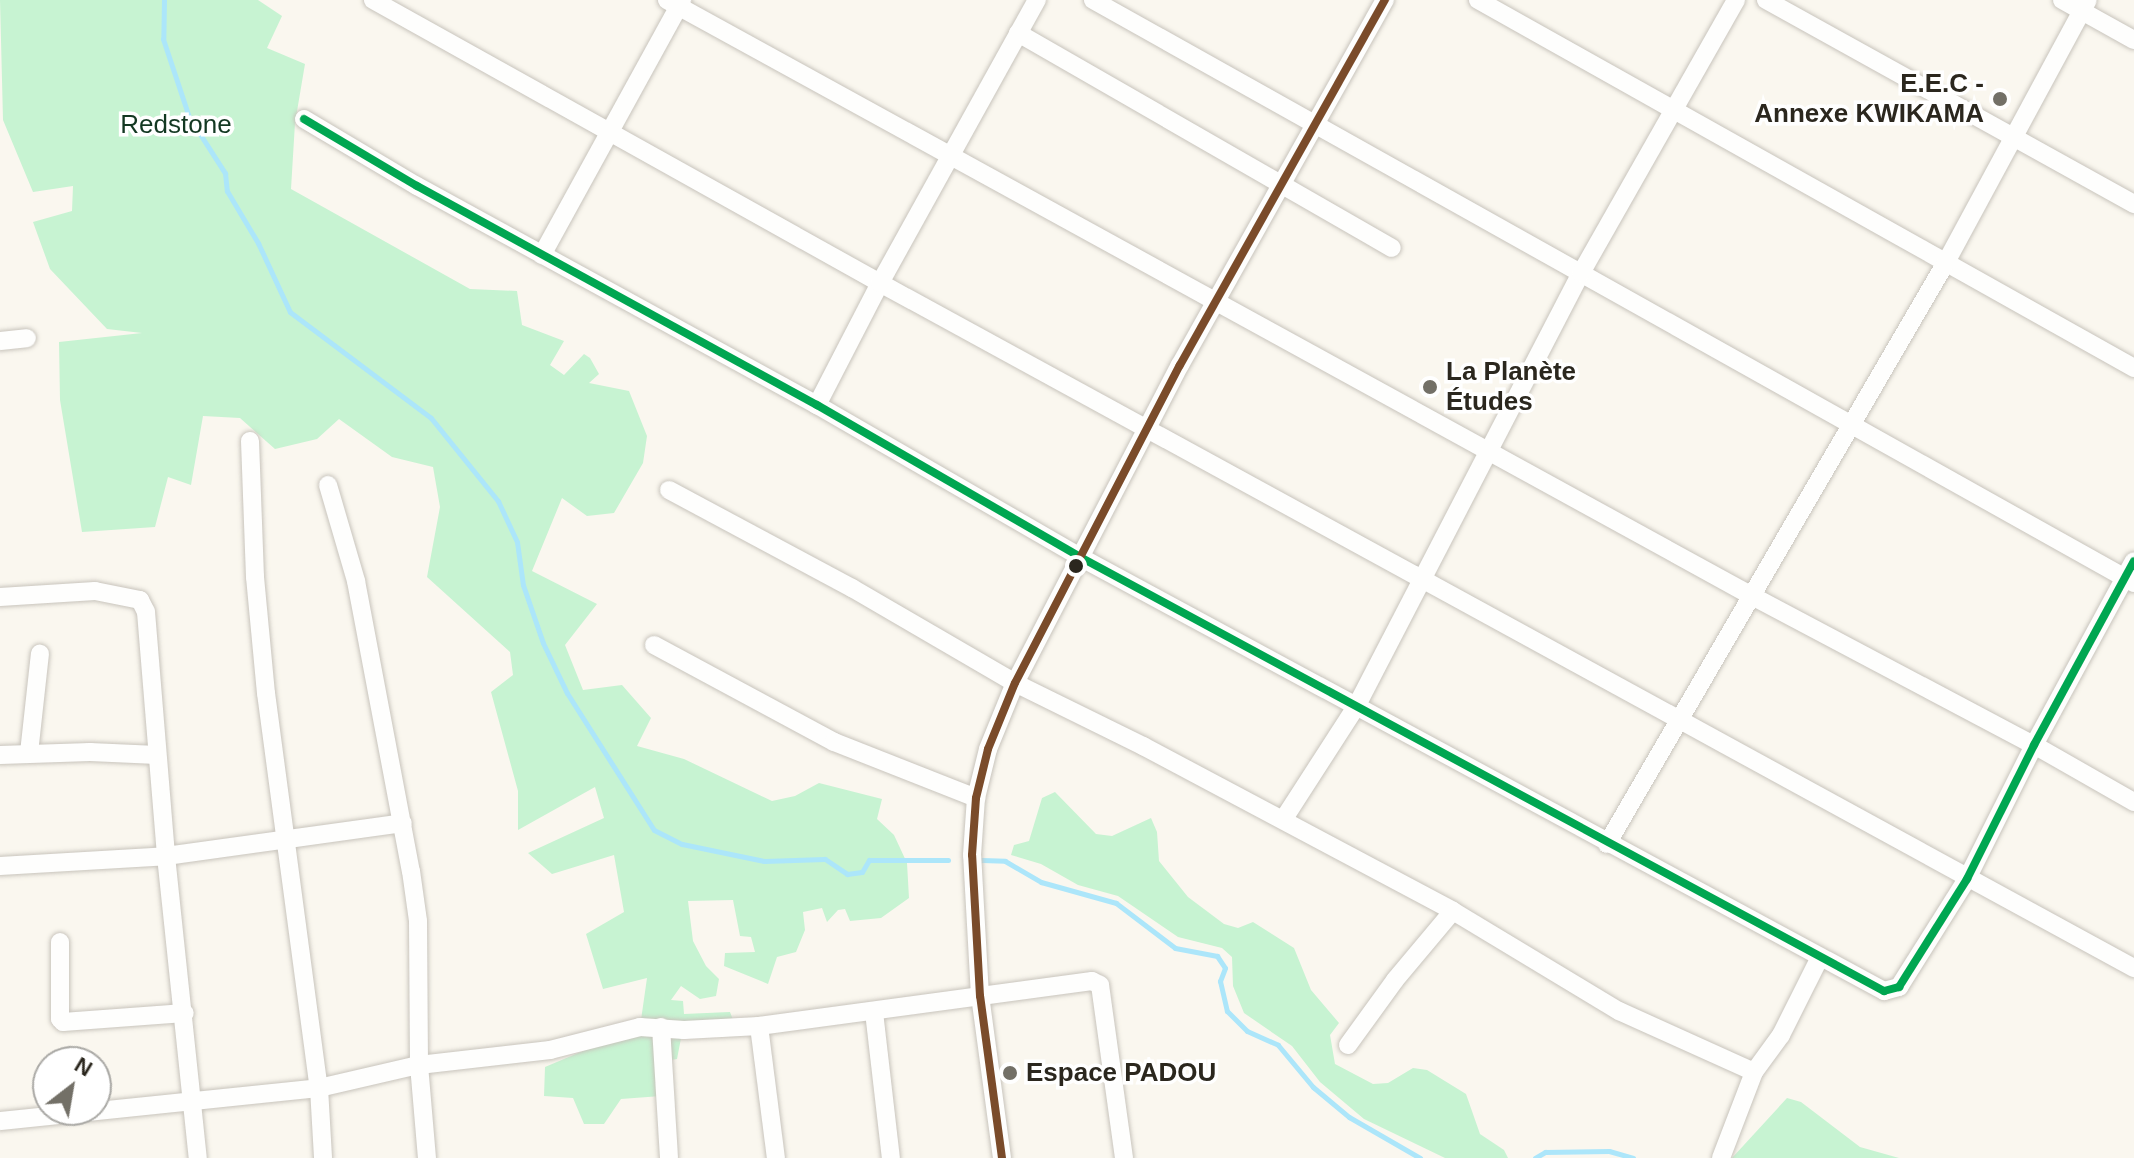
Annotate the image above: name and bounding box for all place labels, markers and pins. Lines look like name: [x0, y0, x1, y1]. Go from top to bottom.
place label: E.E.C - Annexe KWIKAMA: [1754, 68, 1984, 130]
marker: E.E.C - Annexe KWIKAMA: [1991, 90, 2009, 108]
place label: La Planète Études: [1446, 356, 1576, 418]
marker: La Planète Études: [1421, 378, 1439, 396]
unlabelled marker: [1068, 558, 1084, 574]
place label: Espace PADOU: [1026, 1057, 1216, 1089]
marker: Espace PADOU: [1001, 1064, 1019, 1082]

